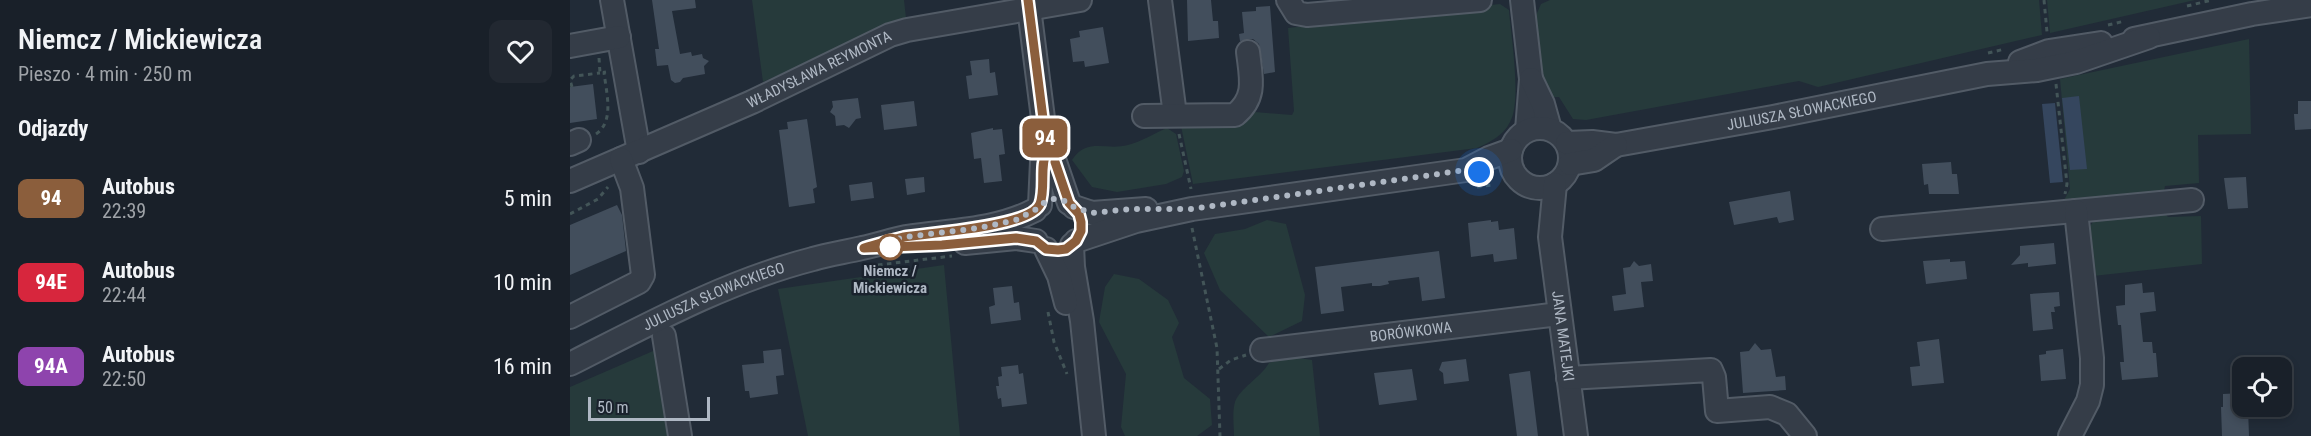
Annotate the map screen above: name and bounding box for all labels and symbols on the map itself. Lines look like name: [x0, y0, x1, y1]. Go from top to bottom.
street label: WŁADYSŁAWA REYMONTA: [744, 27, 895, 112]
street label: JULIUSZA SŁOWACKIEGO: [1725, 87, 1878, 134]
line badge: 94: [1018, 118, 1072, 158]
your location: [1464, 157, 1494, 187]
marker: Niemcz / Mickiewicza: [877, 234, 903, 260]
street label: JULIUSZA SŁOWACKIEGO: [640, 259, 787, 335]
place label: Niemcz / Mickiewicza: [853, 262, 927, 297]
street label: JANA MATEJKI: [1548, 290, 1578, 382]
street label: BORÓWKOWA: [1369, 318, 1453, 346]
scale bar: [588, 394, 710, 422]

